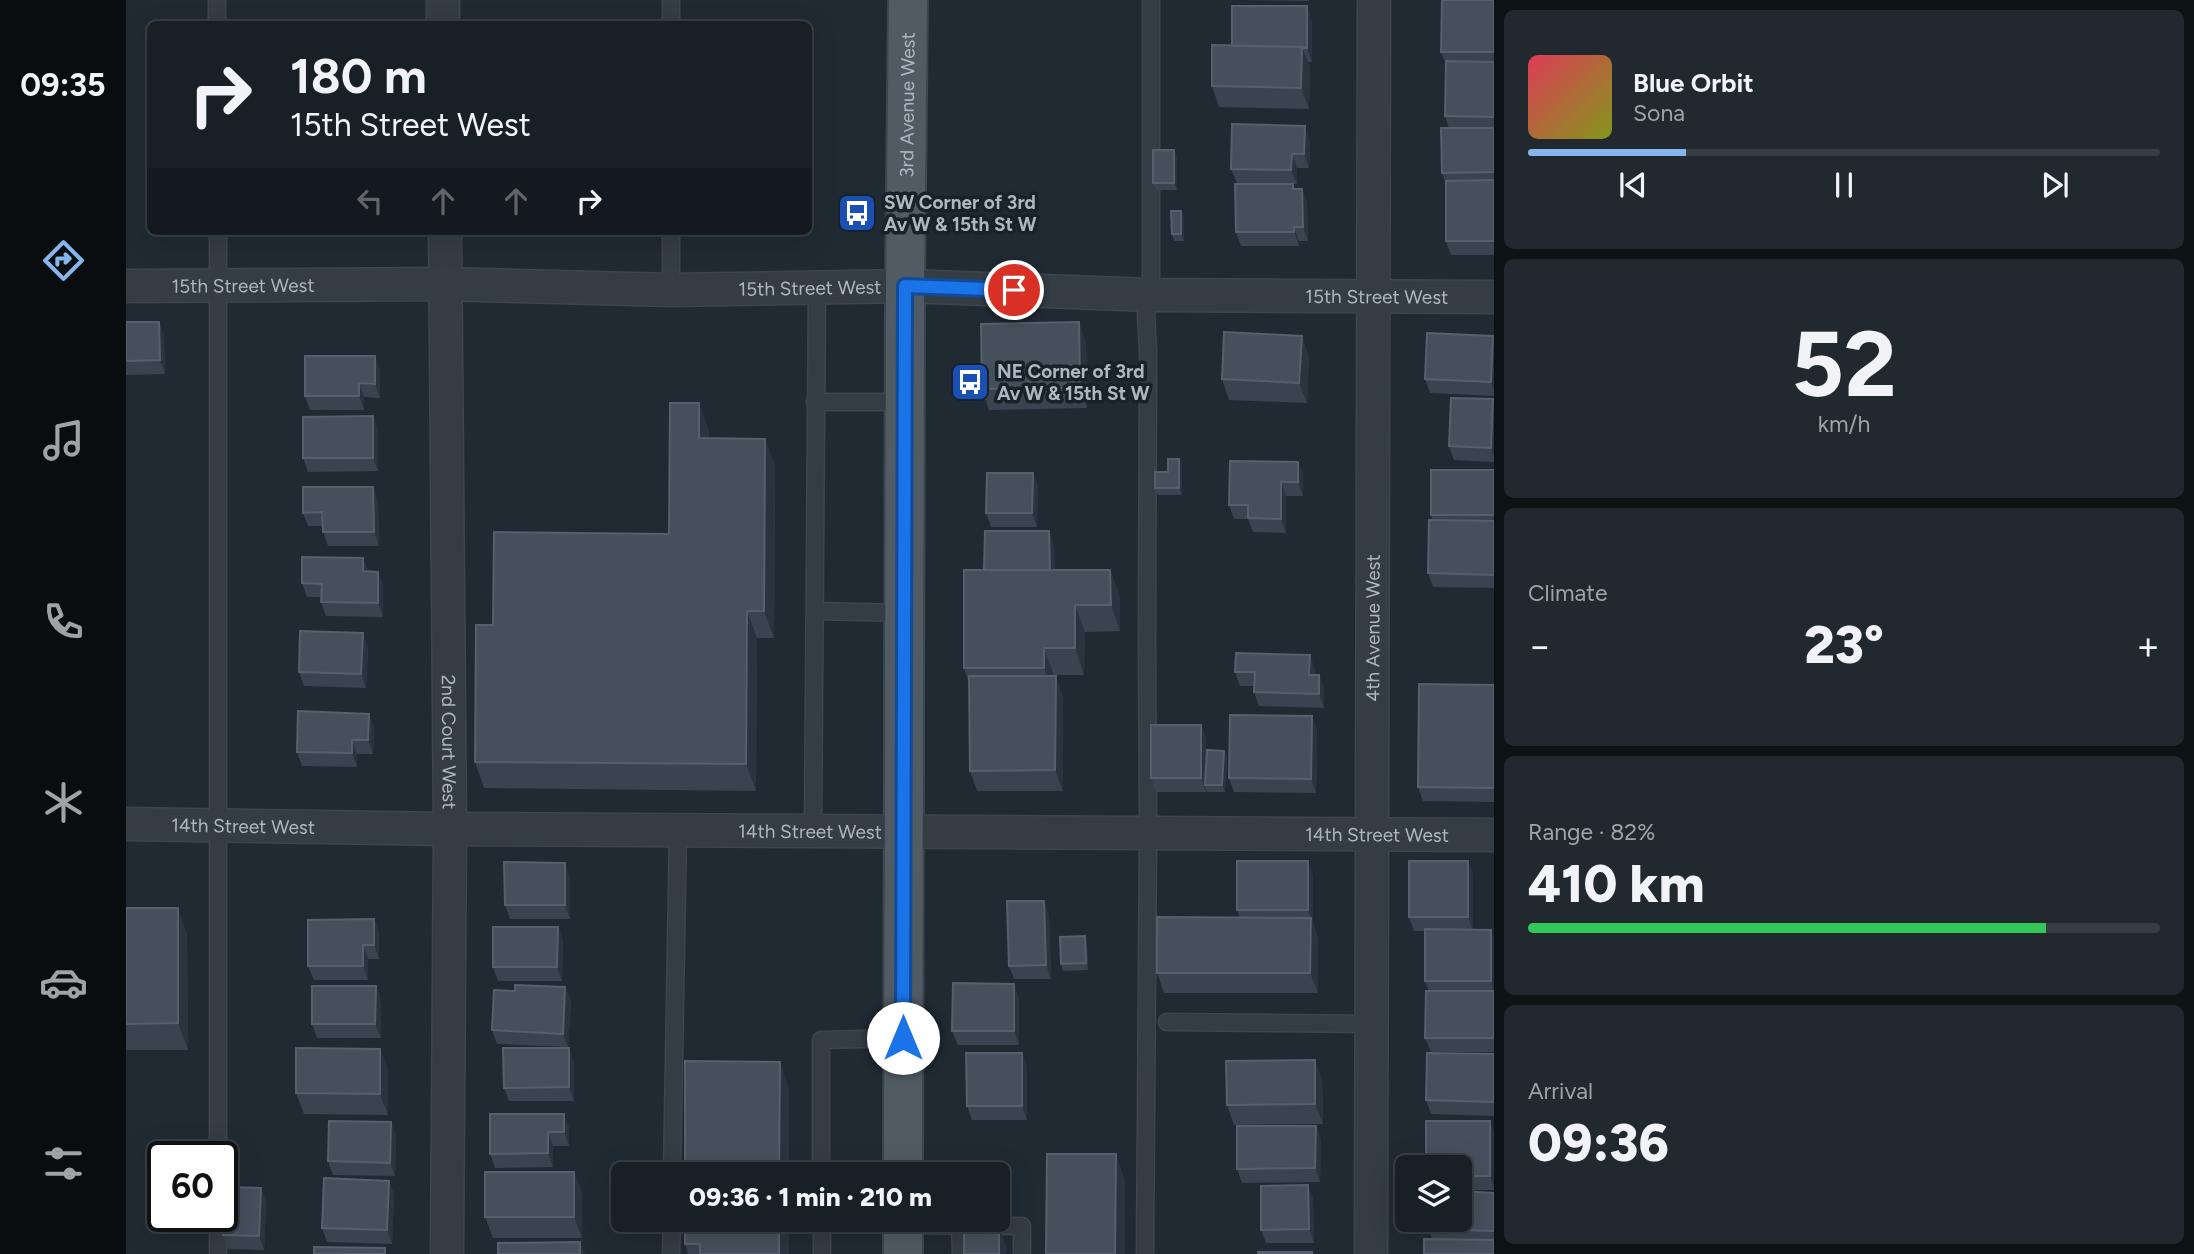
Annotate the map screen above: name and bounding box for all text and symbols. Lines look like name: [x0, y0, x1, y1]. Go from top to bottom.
street label: 3rd Avenue West: [895, 32, 919, 178]
text: 180 m: [290, 46, 427, 105]
icon: right: [175, 49, 266, 140]
text: 09:35: [20, 66, 106, 104]
text: Blue Orbit: [1633, 67, 1754, 99]
text: Sona: [1633, 99, 1685, 127]
text: 15th Street West: [290, 106, 531, 144]
icon: previous: [1614, 166, 1652, 204]
icon: pause: [1825, 166, 1863, 204]
icon: next: [2036, 166, 2074, 204]
icon: left: [351, 182, 389, 220]
icon: ahead: [424, 182, 462, 220]
icon: ahead: [497, 182, 535, 220]
icon: right: [570, 182, 608, 220]
place label: SW Corner of 3rd Av W & 15th St W: [884, 191, 1037, 236]
bus stop icon: SW Corner of 3rd Av W & 15th St W: [836, 192, 878, 234]
icon: directions: [39, 236, 88, 285]
pin: [984, 260, 1044, 320]
icon: arrive: [995, 271, 1033, 309]
street label: 15th Street West: [171, 273, 315, 297]
street label: 15th Street West: [738, 275, 882, 300]
street label: 15th Street West: [1305, 284, 1448, 308]
text: 52: [1791, 310, 1897, 419]
place label: NE Corner of 3rd Av W & 15th St W: [997, 360, 1150, 405]
bus stop icon: NE Corner of 3rd Av W & 15th St W: [949, 361, 991, 403]
text: km/h: [1818, 410, 1870, 438]
icon: music: [39, 416, 88, 465]
street label: 4th Avenue West: [1361, 554, 1384, 702]
text: Climate: [1528, 579, 1607, 607]
icon: phone: [39, 597, 88, 646]
text: 23°: [1804, 614, 1884, 676]
text: −: [1528, 623, 1552, 669]
text: +: [2136, 623, 2160, 669]
street label: 2nd Court West: [437, 675, 461, 809]
icon: climate: [39, 778, 88, 827]
street label: 14th Street West: [171, 813, 315, 838]
text: Range · 82%: [1528, 818, 1655, 846]
street label: 14th Street West: [738, 819, 882, 843]
street label: 14th Street West: [1305, 822, 1449, 846]
text: 410 km: [1528, 853, 1705, 915]
icon: car: [39, 958, 88, 1007]
position arrow: [866, 1001, 940, 1075]
text: Arrival: [1528, 1077, 1593, 1105]
text: 09:36: [1528, 1112, 1669, 1174]
icon: filters: [39, 1139, 88, 1188]
speed limit sign: 60: [147, 1141, 238, 1232]
map controls: [1395, 1155, 1472, 1232]
button: layers: [1395, 1155, 1472, 1232]
text: 09:36 · 1 min · 210 m: [689, 1181, 932, 1213]

